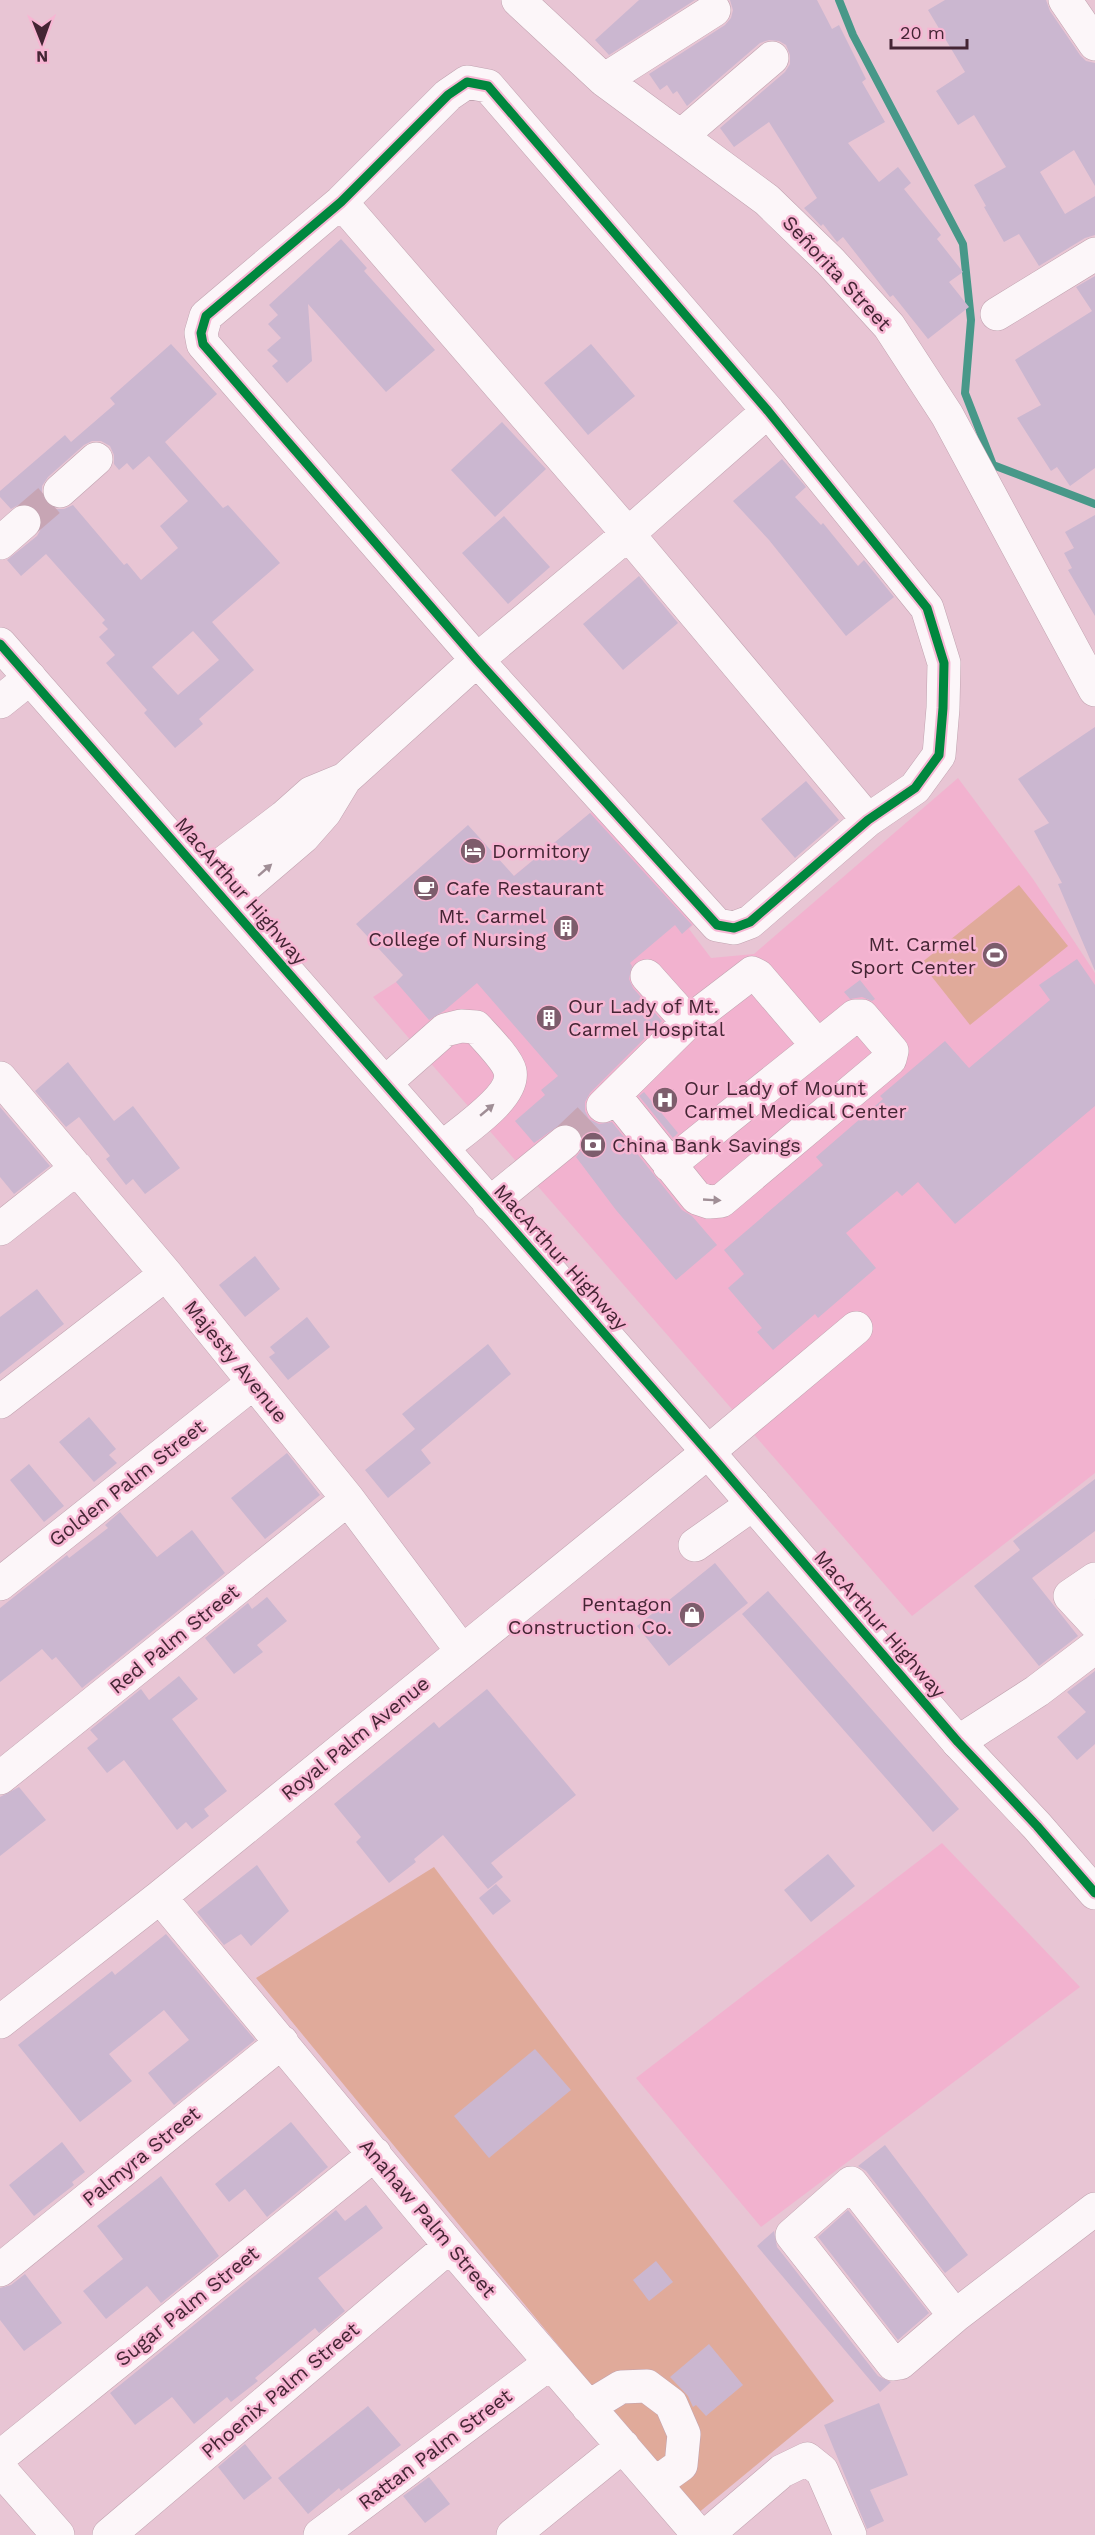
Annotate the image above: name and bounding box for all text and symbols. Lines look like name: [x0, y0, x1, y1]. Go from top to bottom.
north arrow: [12, 12, 72, 72]
scale bar: [891, 12, 968, 50]
text: 20 m: [900, 22, 945, 43]
text: N: [36, 47, 48, 66]
street label: Señorita Street: [778, 211, 897, 336]
street label: MacArthur Highway: [170, 812, 312, 970]
hotel icon: Dormitory: [458, 836, 488, 866]
place label: Dormitory: [492, 839, 590, 863]
one-way arrow: [257, 863, 273, 876]
cafe icon: Cafe Restaurant: [411, 873, 441, 903]
place label: Cafe Restaurant: [446, 876, 604, 900]
place label: Mt. Carmel College of Nursing: [368, 904, 546, 951]
building icon: Mt. Carmel College of Nursing: [551, 913, 581, 943]
place label: Mt. Carmel Sport Center: [850, 932, 976, 979]
sports icon: Mt. Carmel Sport Center: [980, 940, 1010, 970]
place label: Our Lady of Mt. Carmel Hospital: [568, 994, 725, 1041]
building icon: Our Lady of Mt. Carmel Hospital: [534, 1003, 564, 1033]
place label: Our Lady of Mount Carmel Medical Center: [684, 1076, 907, 1123]
hospital icon: Our Lady of Mount Carmel Medical Center: [650, 1085, 680, 1115]
one-way arrow: [479, 1104, 495, 1117]
bank icon: China Bank Savings: [578, 1130, 608, 1160]
place label: China Bank Savings: [612, 1133, 801, 1157]
street label: MacArthur Highway: [489, 1179, 633, 1335]
one-way arrow: [703, 1195, 722, 1204]
street label: Majesty Avenue: [179, 1295, 293, 1427]
street label: Golden Palm Street: [44, 1414, 210, 1551]
street label: MacArthur Highway: [809, 1545, 951, 1703]
street label: Red Palm Street: [104, 1579, 244, 1699]
place label: Pentagon Construction Co.: [508, 1592, 672, 1639]
shop icon: Pentagon Construction Co.: [677, 1600, 707, 1630]
street label: Royal Palm Avenue: [276, 1671, 434, 1805]
street label: Palmyra Street: [77, 2101, 205, 2211]
street label: Anahaw Palm Street: [355, 2134, 502, 2302]
street label: Sugar Palm Street: [111, 2241, 264, 2371]
street label: Phoenix Palm Street: [196, 2317, 364, 2463]
street label: Rattan Palm Street: [354, 2383, 517, 2515]

